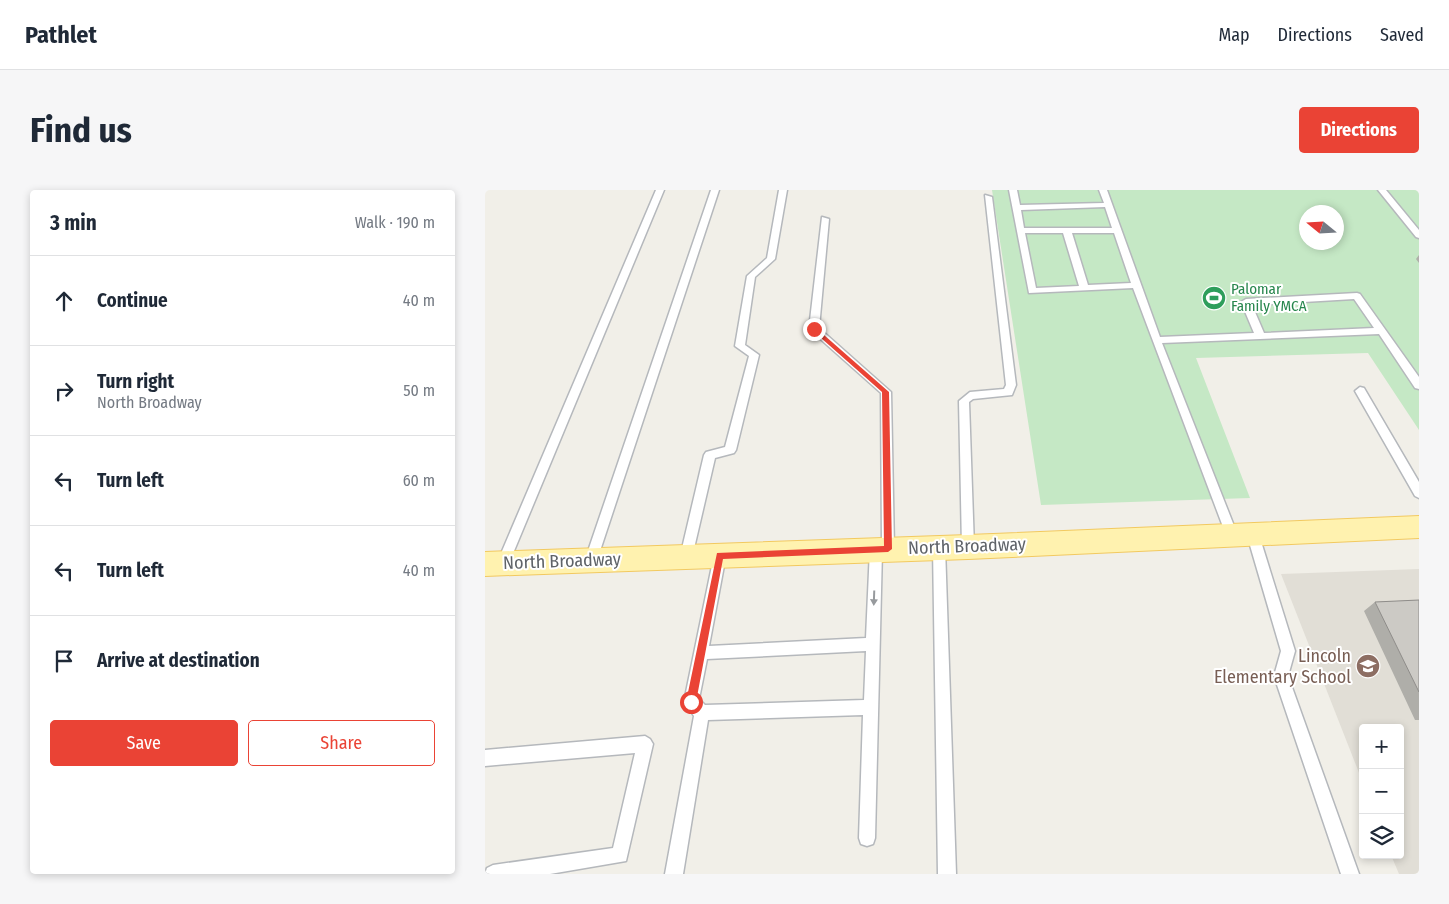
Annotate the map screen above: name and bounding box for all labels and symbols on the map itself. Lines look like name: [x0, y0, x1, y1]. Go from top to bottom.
north arrow: [1299, 205, 1344, 250]
place label: Palomar Family YMCA: [1231, 280, 1307, 315]
sports icon: Palomar Family YMCA: [1201, 285, 1227, 311]
route end: [803, 318, 826, 341]
street label: North Broadway: [908, 533, 1026, 559]
street label: North Broadway: [503, 548, 621, 574]
one-way arrow: [870, 590, 878, 606]
place label: Lincoln Elementary School: [1214, 645, 1351, 688]
school or university icon: Lincoln Elementary School: [1355, 653, 1381, 679]
route start: [680, 691, 703, 714]

